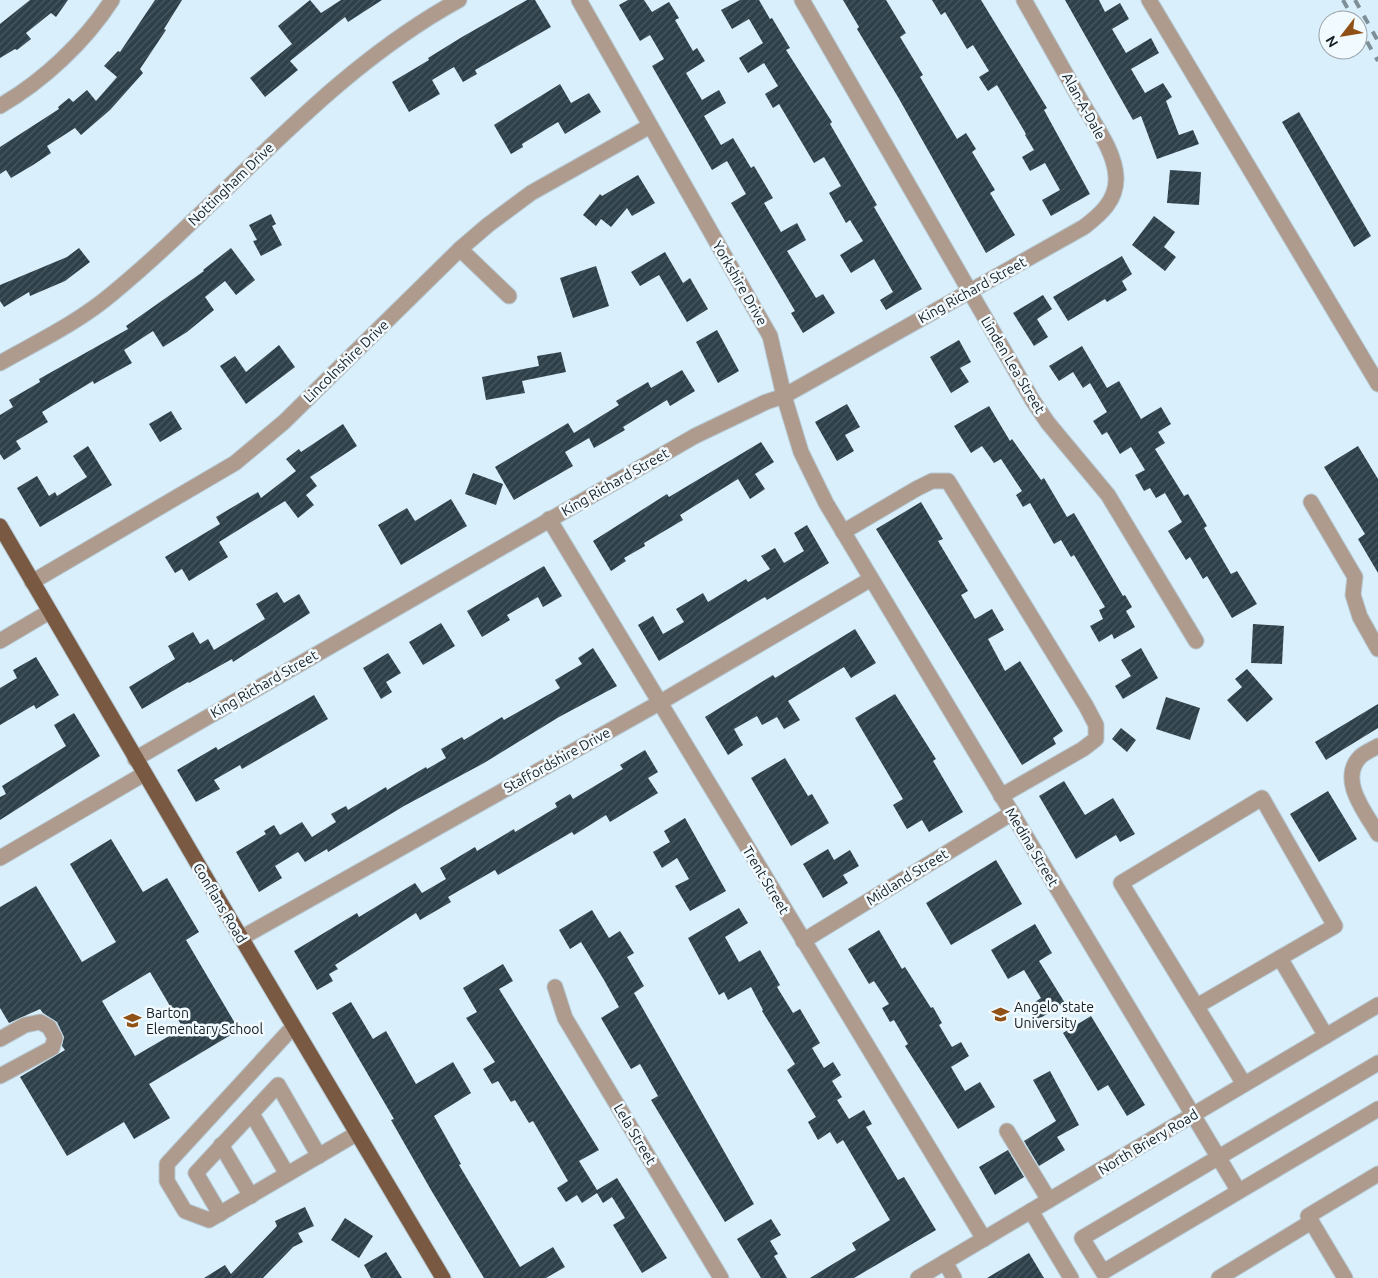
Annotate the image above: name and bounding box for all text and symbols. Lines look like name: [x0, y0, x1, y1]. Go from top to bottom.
north arrow: [1318, 10, 1368, 60]
text: N: [1322, 33, 1341, 50]
street label: Alan-A-Dale: [1059, 70, 1109, 142]
street label: Nottingham Drive: [185, 139, 277, 229]
street label: Yorkshire Drive: [709, 238, 771, 328]
street label: King Richard Street: [915, 253, 1029, 326]
street label: Linden Lea Street: [978, 314, 1048, 417]
street label: Lincolnshire Drive: [300, 316, 392, 406]
street label: King Richard Street: [559, 445, 672, 519]
street label: King Richard Street: [208, 647, 321, 721]
street label: Staffordshire Drive: [501, 724, 613, 796]
street label: Medina Street: [1002, 805, 1062, 890]
street label: Trent Street: [740, 843, 793, 917]
street label: Midland Street: [863, 845, 951, 908]
street label: Conflans Road: [190, 860, 250, 946]
place label: Angelo state University: [1014, 999, 1094, 1031]
place label: Barton Elementary School: [146, 1005, 264, 1037]
school or university icon: Angelo state University: [990, 1005, 1010, 1025]
school or university icon: Barton Elementary School: [122, 1011, 142, 1031]
street label: Lela Street: [611, 1101, 660, 1168]
street label: North Briery Road: [1095, 1106, 1201, 1178]

